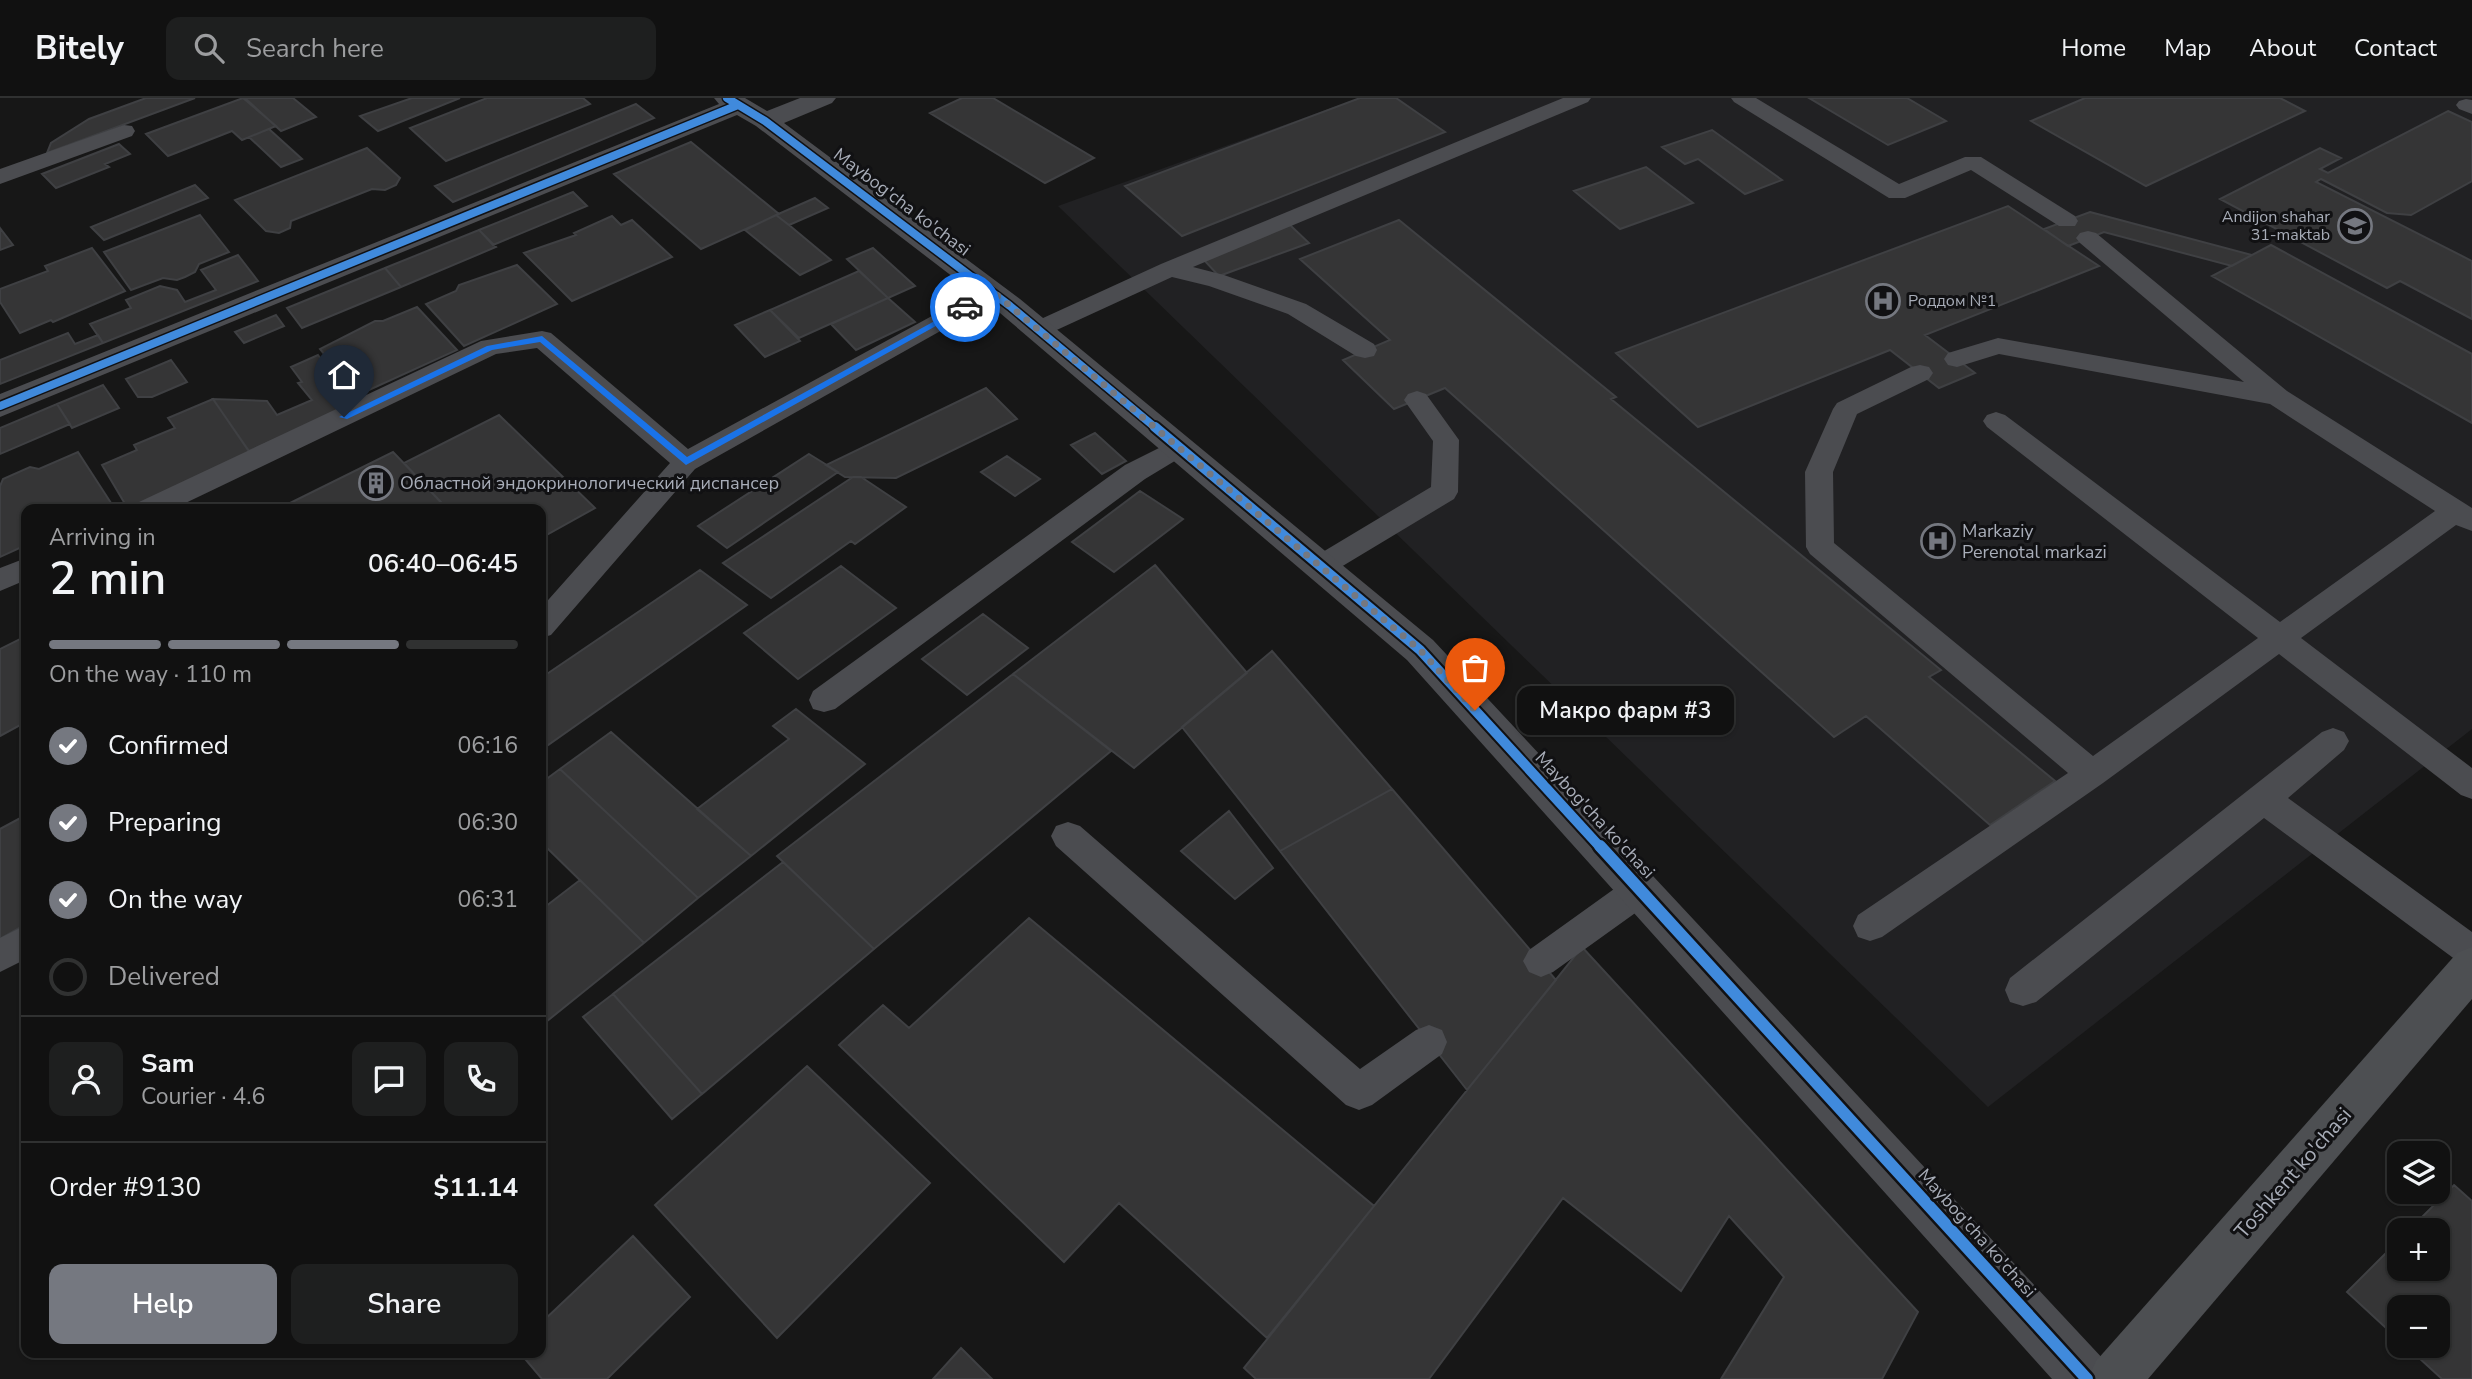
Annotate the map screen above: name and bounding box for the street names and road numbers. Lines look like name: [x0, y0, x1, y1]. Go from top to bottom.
street label: Maybog'cha ko'chasi: [829, 143, 975, 261]
street label: Maybog'cha ko'chasi: [1530, 746, 1660, 884]
street label: Toshkent ko'chasi: [2228, 1101, 2358, 1245]
street label: Maybog'cha ko'chasi: [1913, 1163, 2041, 1303]

